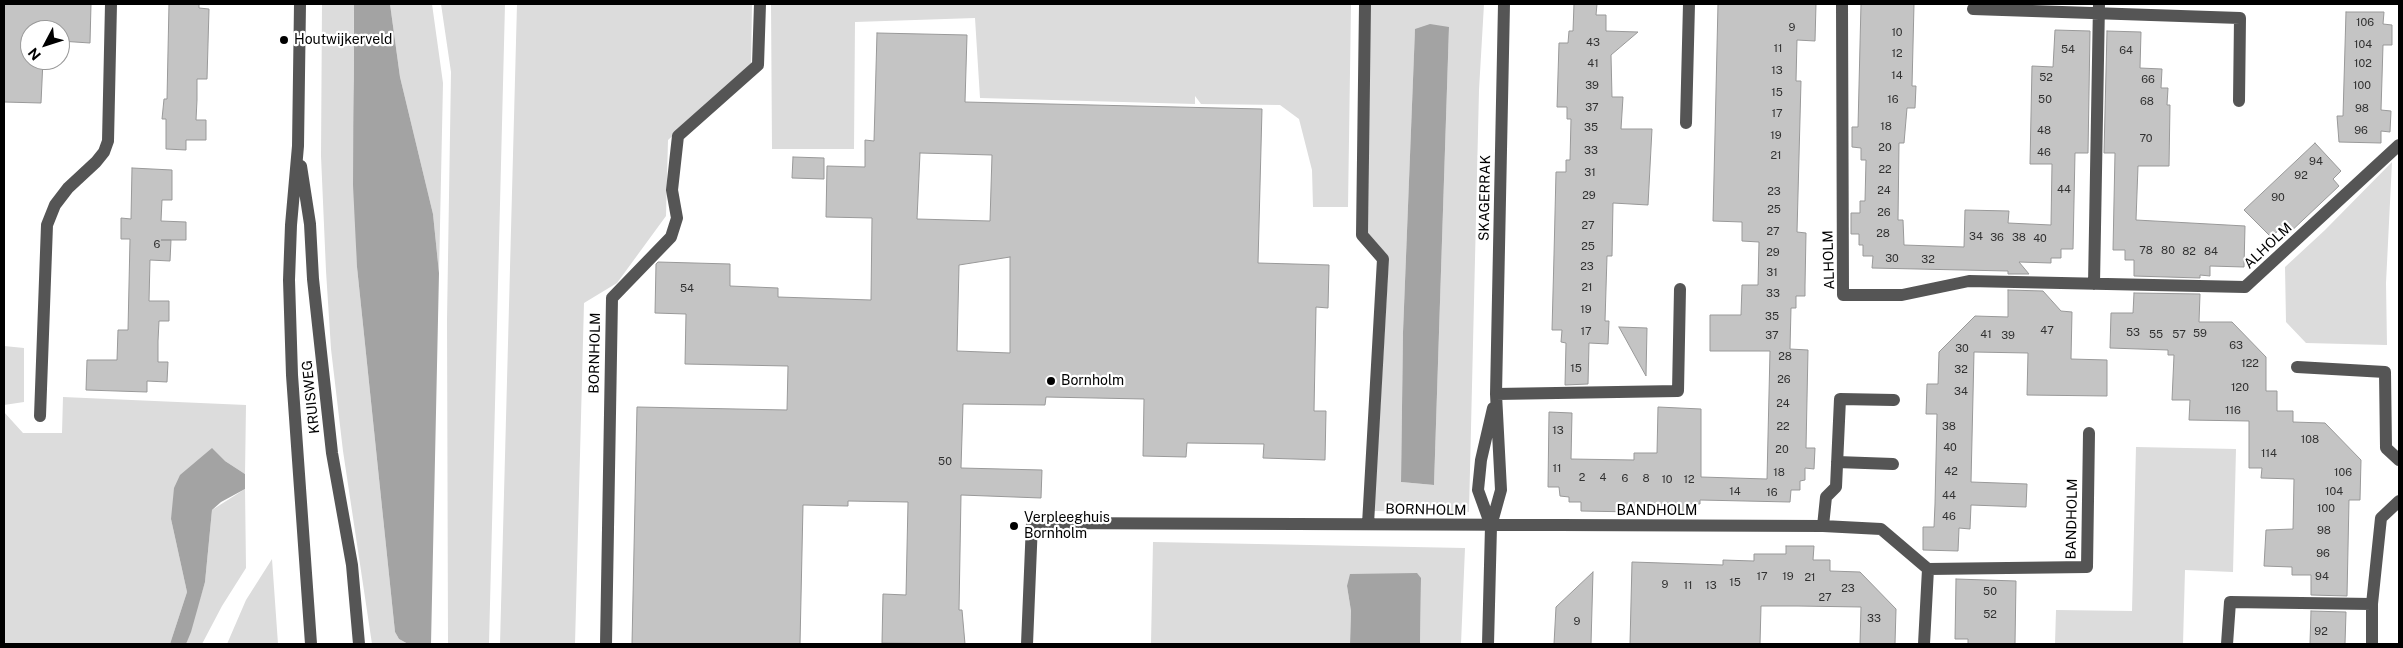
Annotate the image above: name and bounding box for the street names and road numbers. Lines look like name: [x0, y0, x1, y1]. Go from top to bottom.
street label: SKAGERRAK: [1476, 155, 1494, 241]
street label: ALHOLM: [2241, 220, 2295, 272]
street label: ALHOLM: [1820, 230, 1838, 290]
street label: BORNHOLM: [586, 312, 604, 394]
street label: KRUISWEG: [299, 359, 323, 435]
street label: BANDHOLM: [2063, 478, 2081, 560]
street label: BORNHOLM: [1385, 501, 1467, 519]
street label: BANDHOLM: [1616, 503, 1698, 519]

